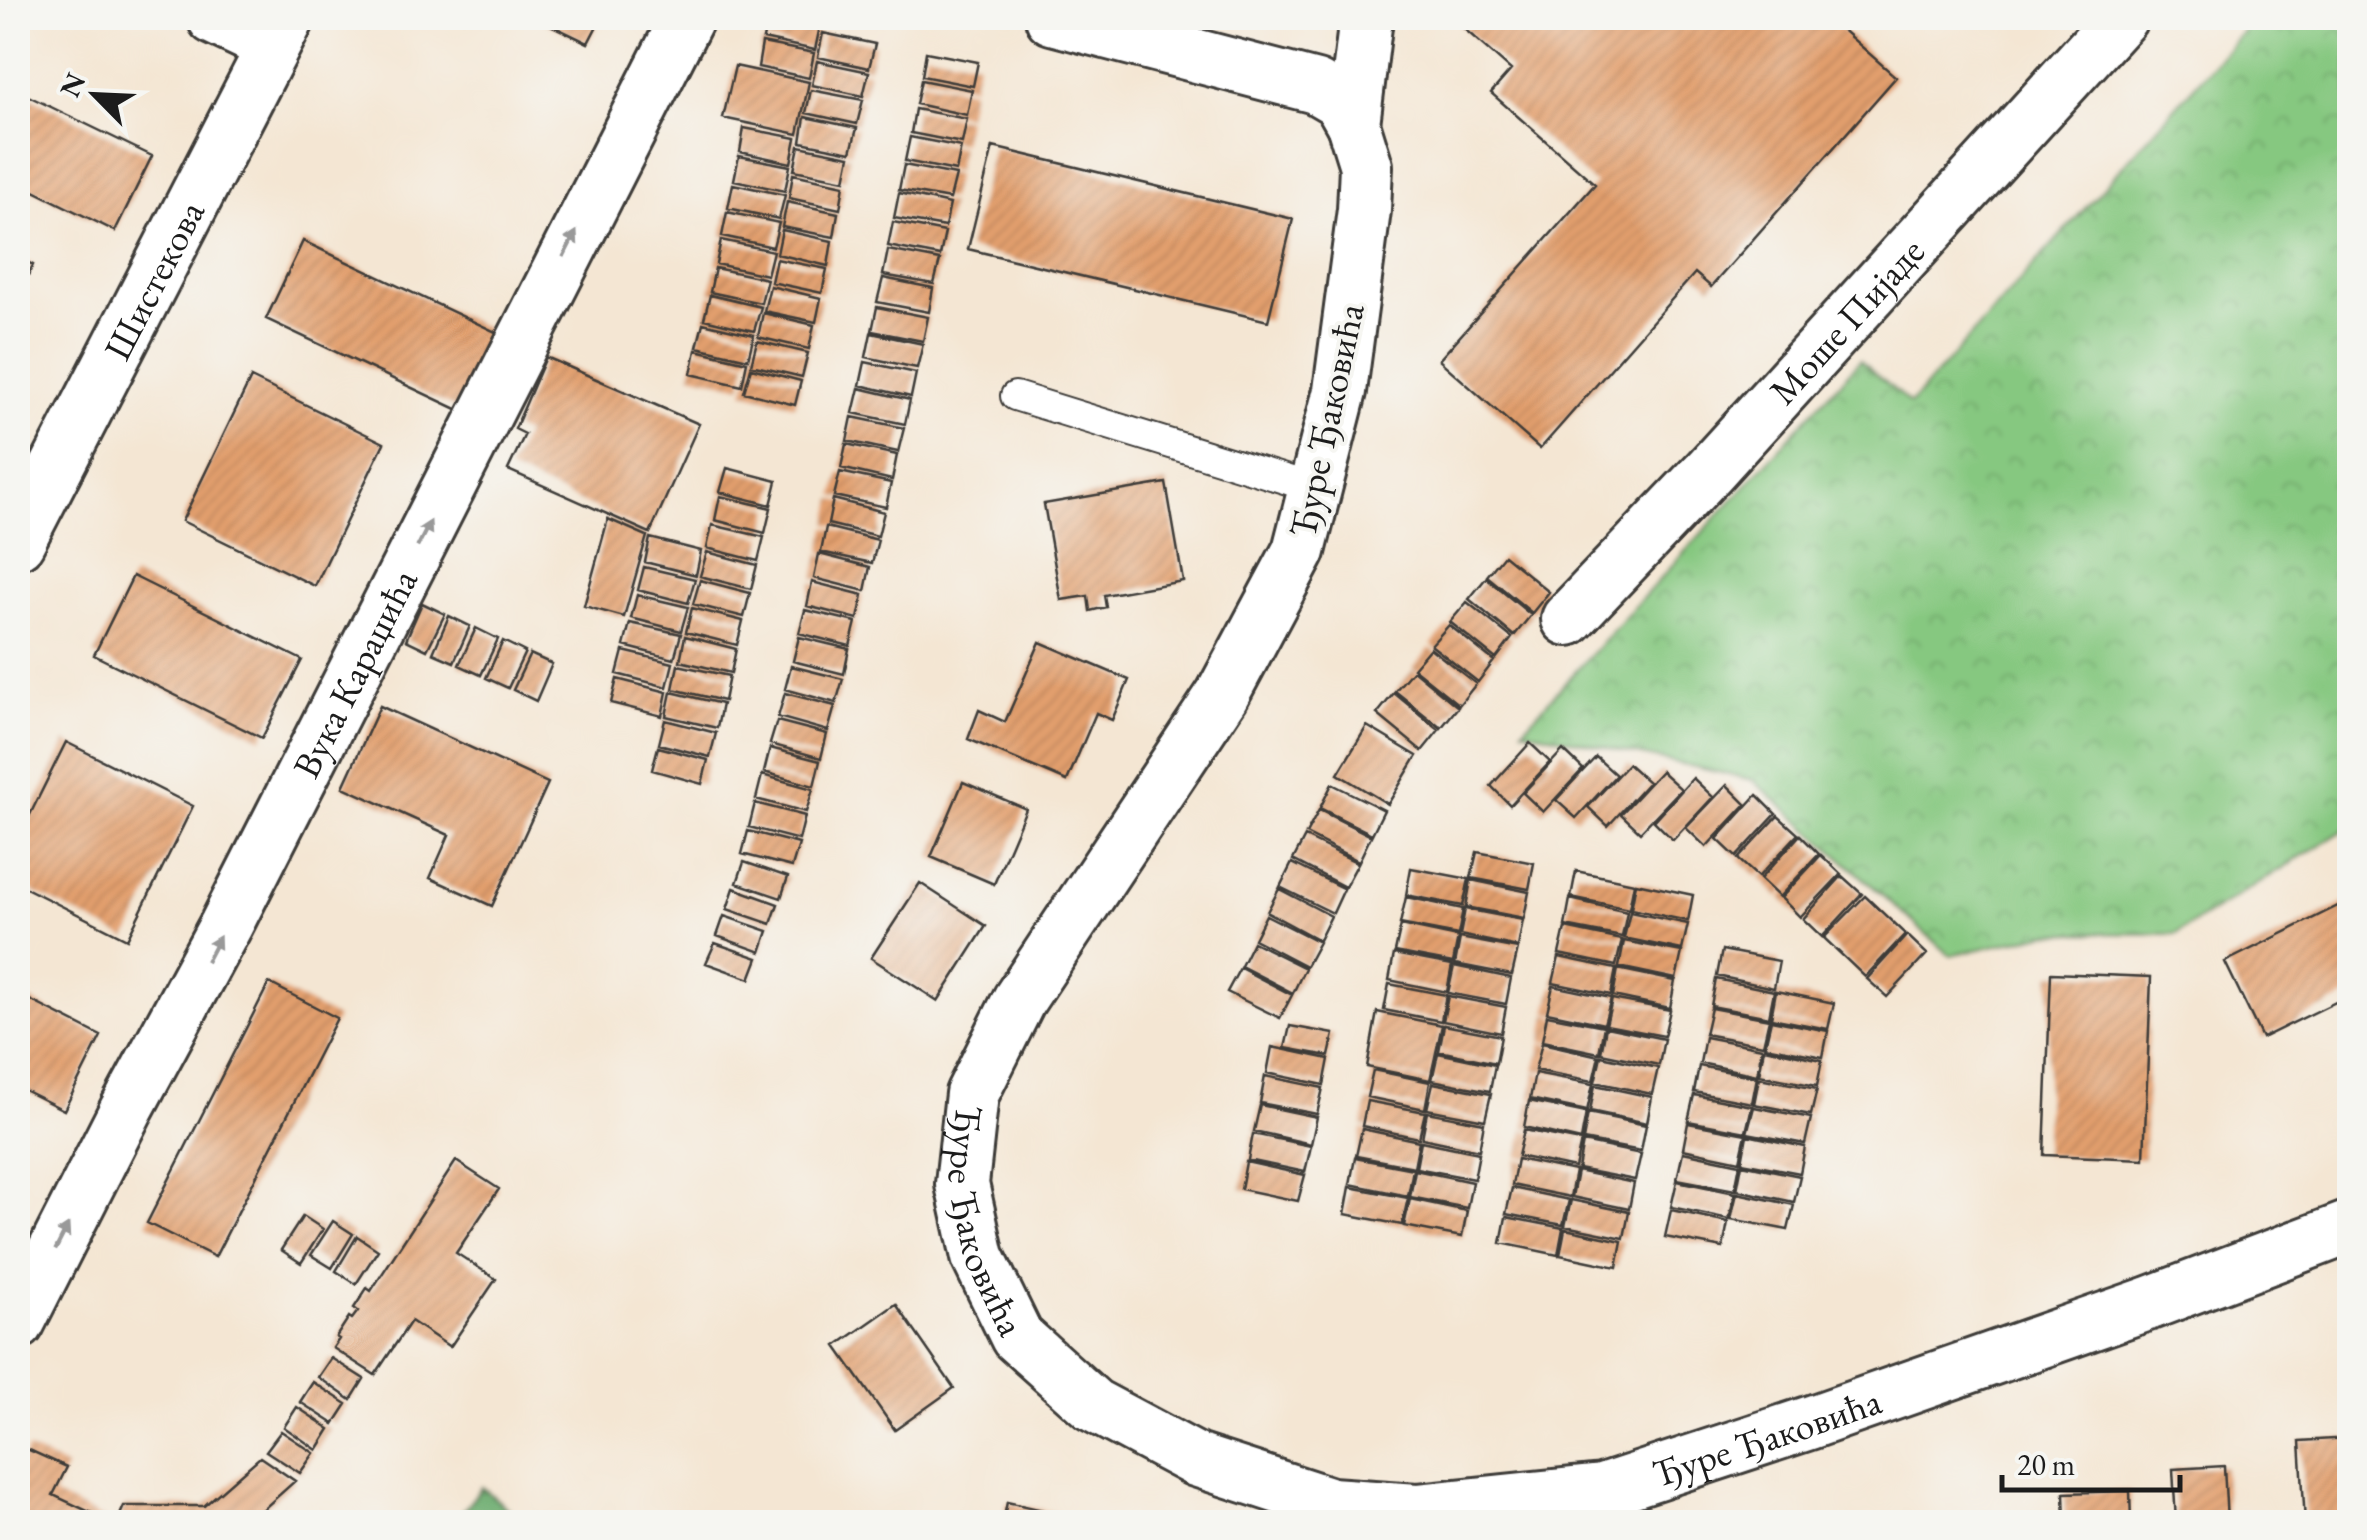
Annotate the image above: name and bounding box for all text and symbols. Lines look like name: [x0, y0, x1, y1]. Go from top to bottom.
north arrow: [45, 45, 145, 145]
text: N: [51, 67, 93, 103]
street label: Шистекова: [92, 191, 215, 368]
street label: Моше Пијаде: [1758, 227, 1934, 414]
one-way arrow: [561, 230, 578, 259]
street label: Ђуре Ђаковића: [1277, 298, 1375, 541]
one-way arrow: [415, 520, 432, 549]
street label: Вука Караџића: [281, 559, 428, 785]
one-way arrow: [204, 935, 221, 963]
street label: Ђуре Ђаковића: [938, 1103, 1037, 1344]
one-way arrow: [53, 1222, 70, 1251]
street label: Ђуре Ђаковића: [1646, 1375, 1888, 1497]
scale bar: [2002, 1430, 2180, 1492]
text: 20 m: [2017, 1445, 2075, 1484]

